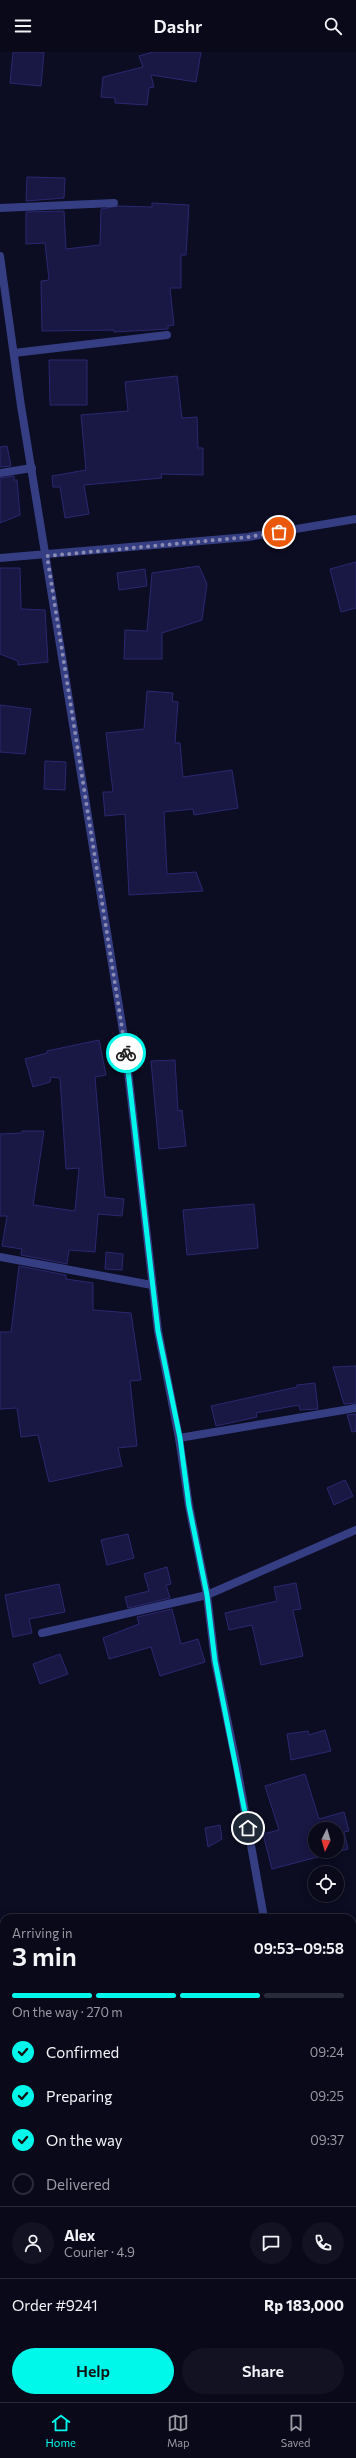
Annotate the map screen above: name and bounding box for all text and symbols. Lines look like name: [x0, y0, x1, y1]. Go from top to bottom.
icon: menu: [12, 15, 34, 37]
text: Dashr: [154, 15, 202, 37]
icon: search: [322, 15, 344, 37]
pin: [262, 515, 296, 549]
icon: bag: [268, 521, 290, 543]
courier: [106, 1033, 146, 1073]
icon: bike: [115, 1042, 137, 1064]
pin: [231, 1811, 265, 1845]
icon: home: [237, 1817, 259, 1839]
north arrow: [308, 1822, 344, 1858]
map controls: [308, 1822, 344, 1902]
button: locate: [308, 1866, 344, 1902]
text: Arriving in: [12, 1925, 72, 1941]
text: 09:53–09:58: [254, 1939, 344, 1957]
text: 3 min: [12, 1940, 77, 1971]
text: On the way · 270 m: [12, 2004, 123, 2020]
icon: check: [12, 2041, 34, 2063]
text: Confirmed: [46, 2043, 119, 2061]
text: 09:24: [310, 2044, 344, 2060]
icon: check: [12, 2085, 34, 2107]
text: Preparing: [46, 2087, 112, 2105]
text: 09:25: [310, 2088, 344, 2104]
icon: check: [12, 2129, 34, 2151]
text: On the way: [46, 2131, 123, 2149]
text: 09:37: [310, 2132, 344, 2148]
text: Delivered: [46, 2175, 110, 2193]
button: person: [12, 2222, 54, 2264]
button: chat: [250, 2222, 292, 2264]
button: phone: [302, 2222, 344, 2264]
text: Alex: [64, 2226, 95, 2244]
text: Courier · 4.9: [64, 2244, 135, 2260]
text: Order #9241: [12, 2296, 98, 2314]
text: Rp 183,000: [264, 2296, 344, 2314]
button: Help: [12, 2348, 174, 2394]
button: Share: [182, 2348, 344, 2394]
tab: Home: [46, 2412, 76, 2449]
tab: Map: [167, 2412, 190, 2449]
tab: Saved: [281, 2412, 310, 2449]

